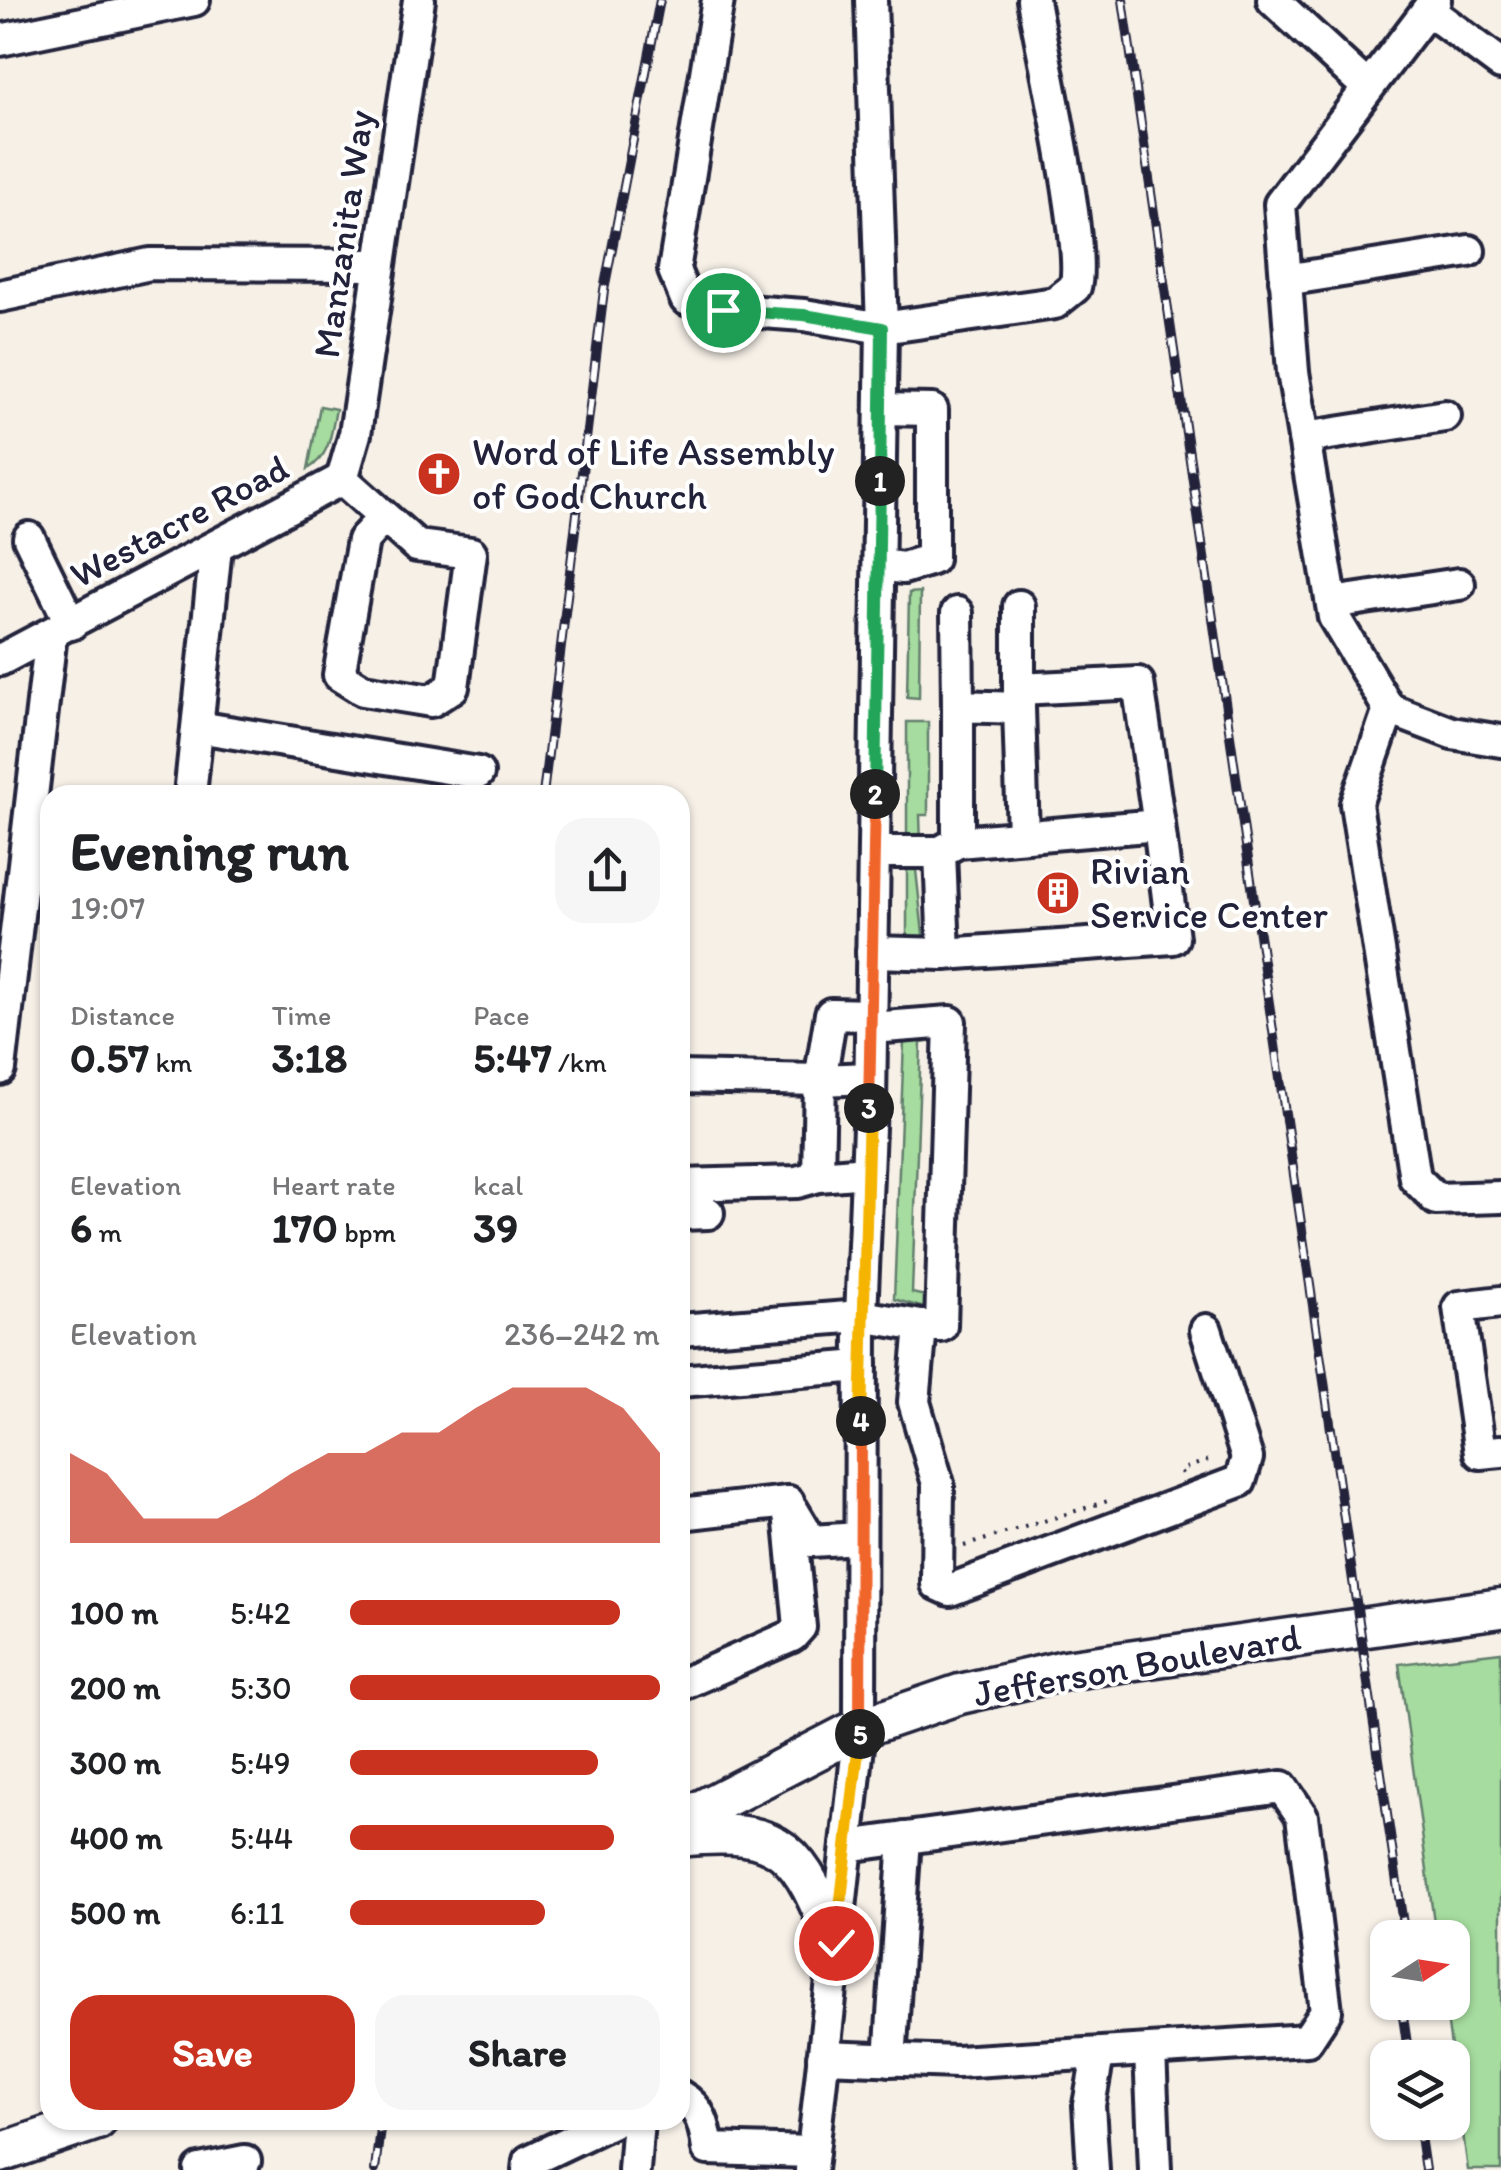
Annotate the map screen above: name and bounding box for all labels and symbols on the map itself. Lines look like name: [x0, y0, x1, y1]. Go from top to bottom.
street label: Manzanita Way: [303, 107, 383, 361]
pin: [681, 268, 766, 353]
place label: Word of Life Assembly of God Church: [472, 429, 835, 519]
street label: Westacre Road: [62, 444, 296, 598]
church icon: Word of Life Assembly of God Church: [416, 451, 462, 497]
pin: 1: [855, 456, 905, 506]
pin: 2: [850, 769, 900, 819]
place label: Rivian Service Center: [1090, 848, 1328, 938]
building icon: Rivian Service Center: [1035, 870, 1081, 916]
pin: 3: [844, 1083, 894, 1133]
pin: 4: [836, 1396, 886, 1446]
street label: Jefferson Boulevard: [970, 1614, 1304, 1716]
pin: 5: [835, 1709, 885, 1759]
pin: [794, 1901, 879, 1986]
north arrow: [1370, 1920, 1470, 2020]

